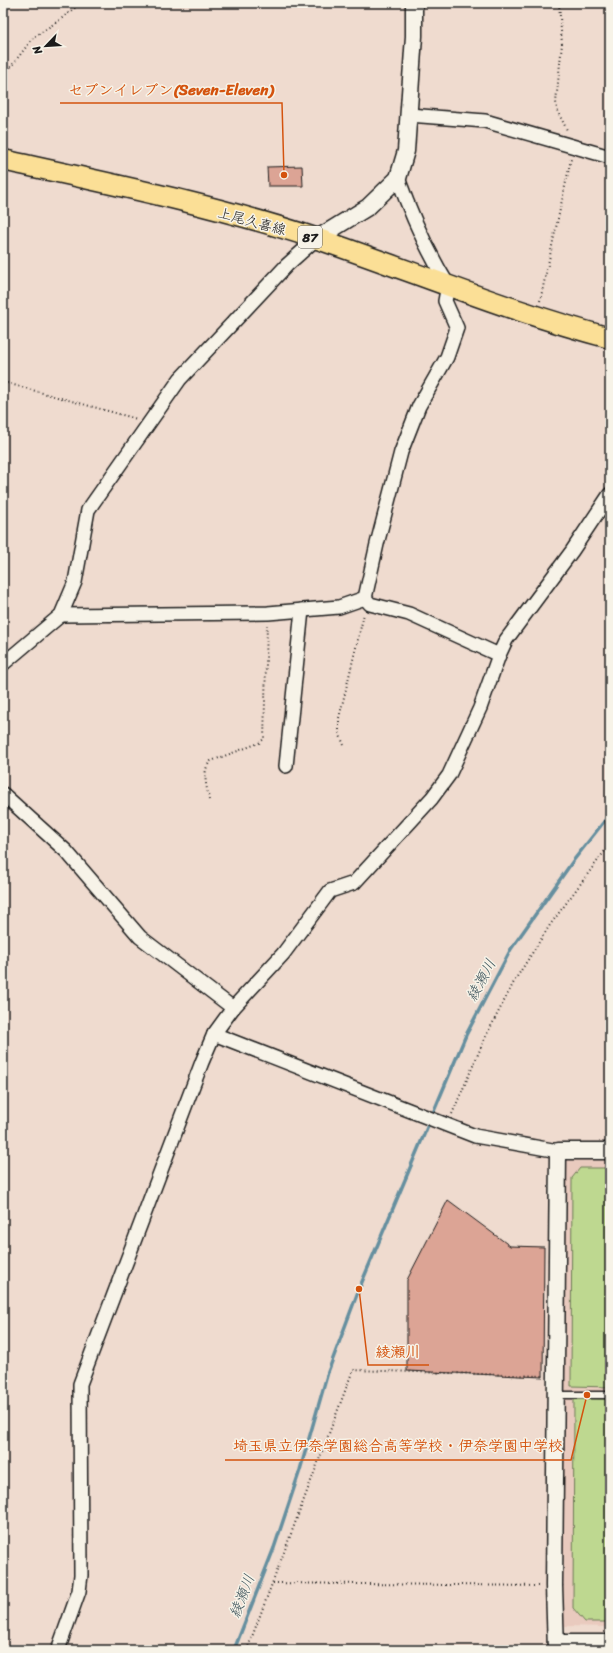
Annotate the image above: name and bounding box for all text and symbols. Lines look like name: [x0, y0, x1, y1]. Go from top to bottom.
north arrow: [26, 26, 66, 66]
text: N: [27, 42, 48, 58]
callout: セブンイレブン(Seven-Eleven): [60, 76, 282, 103]
text: セブンイレブン(Seven-Eleven): [68, 77, 275, 103]
street label: 上尾久喜線: [215, 200, 289, 243]
road number: 87: [298, 226, 322, 248]
water label: 綾瀬川: [459, 954, 503, 1006]
callout: 綾瀬川: [368, 1338, 429, 1365]
text: 綾瀬川: [375, 1339, 421, 1365]
callout: 埼玉県立伊奈学園総合高等学校・伊奈学園中学校: [225, 1433, 571, 1460]
text: 埼玉県立伊奈学園総合高等学校・伊奈学園中学校: [233, 1433, 563, 1459]
water label: 綾瀬川: [222, 1570, 262, 1622]

